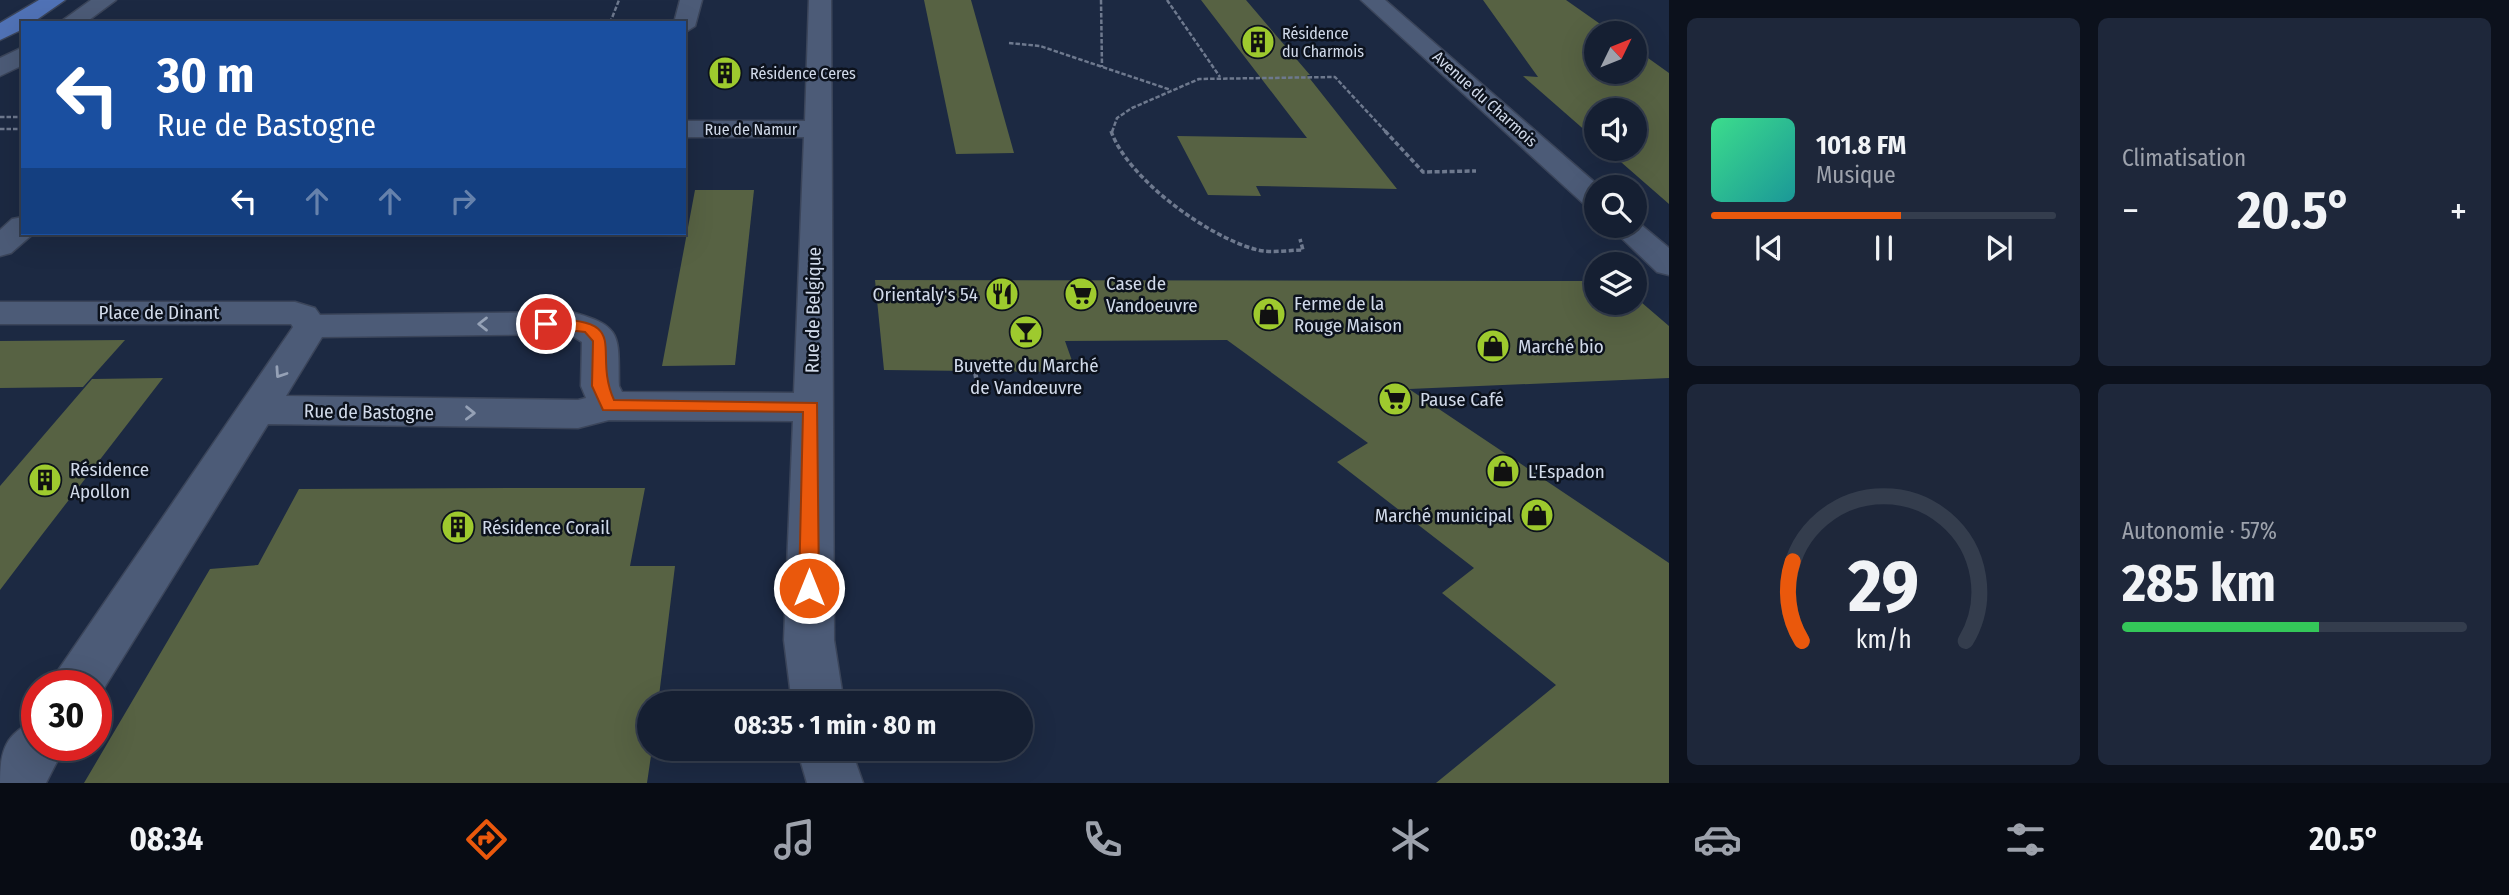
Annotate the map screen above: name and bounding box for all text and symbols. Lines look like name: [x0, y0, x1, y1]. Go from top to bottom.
north arrow: [1584, 21, 1647, 84]
map controls: [1584, 21, 1647, 315]
building icon: Résidence du Charmois: [1239, 23, 1277, 61]
place label: Résidence du Charmois: [1282, 24, 1364, 61]
text: 30 m: [157, 46, 255, 105]
street label: Avenue du Charmois: [1429, 47, 1541, 151]
icon: left: [42, 49, 133, 140]
building icon: Résidence Ceres: [706, 54, 744, 92]
place label: Résidence Ceres: [750, 64, 856, 83]
button: sound: [1584, 98, 1647, 161]
text: Rue de Bastogne: [157, 106, 376, 144]
street label: Rue de Namur: [705, 120, 798, 139]
text: 101.8 FM: [1816, 130, 1906, 161]
text: Climatisation: [2122, 144, 2246, 172]
text: Musique: [1816, 161, 1896, 189]
button: search: [1584, 175, 1647, 238]
text: 20.5°: [2237, 179, 2352, 242]
icon: left: [225, 182, 263, 220]
icon: ahead: [298, 182, 336, 220]
icon: ahead: [371, 182, 409, 220]
icon: right: [444, 182, 482, 220]
text: −: [2122, 188, 2139, 234]
text: +: [2450, 188, 2467, 234]
icon: previous: [1750, 229, 1788, 267]
icon: pause: [1865, 229, 1903, 267]
icon: next: [1980, 229, 2018, 267]
street label: Rue de Belgique: [800, 247, 826, 373]
button: layers: [1584, 252, 1647, 315]
place label: Case de Vandoeuvre: [1106, 272, 1198, 317]
restaurant icon: Orientaly's 54: [983, 275, 1021, 313]
supermarket icon: Case de Vandoeuvre: [1062, 275, 1100, 313]
place label: Orientaly's 54: [873, 283, 978, 306]
place label: Ferme de la Rouge Maison: [1294, 292, 1402, 337]
pin: [516, 294, 576, 354]
shop icon: Ferme de la Rouge Maison: [1250, 295, 1288, 333]
street label: Place de Dinant: [98, 301, 220, 324]
icon: arrive: [527, 305, 565, 343]
bar icon: Buvette du Marché de Vandœuvre: [1007, 313, 1045, 351]
one-way arrow: [477, 316, 488, 332]
shop icon: Marché bio: [1474, 327, 1512, 365]
place label: Marché bio: [1518, 335, 1604, 358]
place label: Buvette du Marché de Vandœuvre: [953, 354, 1099, 399]
one-way arrow: [276, 365, 288, 378]
supermarket icon: Pause Café: [1376, 380, 1414, 418]
place label: Pause Café: [1420, 388, 1504, 411]
street label: Rue de Bastogne: [304, 399, 434, 425]
one-way arrow: [465, 405, 476, 421]
shop icon: L'Espadon: [1484, 452, 1522, 490]
place label: Résidence Apollon: [70, 458, 149, 503]
place label: L'Espadon: [1528, 460, 1605, 483]
building icon: Résidence Apollon: [26, 461, 64, 499]
shop icon: Marché municipal: [1518, 496, 1556, 534]
place label: Marché municipal: [1375, 504, 1512, 527]
building icon: Résidence Corail: [439, 508, 477, 546]
place label: Résidence Corail: [482, 516, 610, 539]
text: Autonomie · 57%: [2122, 517, 2277, 545]
text: 29: [1847, 543, 1919, 630]
position arrow: [772, 551, 846, 625]
text: 285 km: [2122, 552, 2276, 615]
text: km/h: [1856, 624, 1911, 654]
speed limit sign: 30: [21, 670, 112, 761]
text: 08:35 · 1 min · 80 m: [734, 710, 936, 741]
icon: directions: [462, 815, 511, 864]
icon: music: [770, 815, 819, 864]
icon: phone: [1078, 815, 1127, 864]
icon: climate: [1386, 815, 1435, 864]
icon: car: [1693, 815, 1742, 864]
icon: filters: [2001, 815, 2050, 864]
text: 08:34: [129, 820, 203, 858]
text: 20.5°: [2309, 820, 2379, 858]

